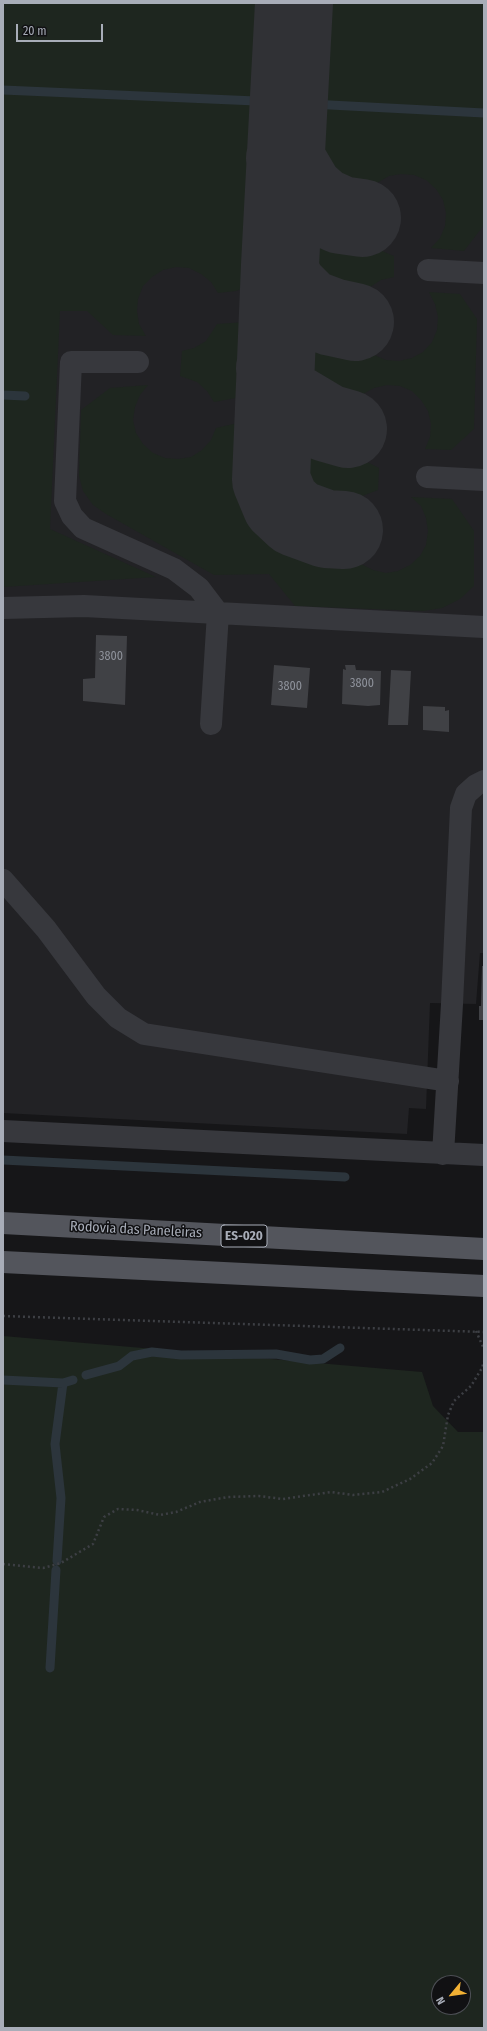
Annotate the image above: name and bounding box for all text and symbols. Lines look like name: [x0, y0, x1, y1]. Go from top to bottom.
scale bar: [18, 16, 105, 42]
text: 20 m: [23, 24, 47, 38]
house number: 3800: [99, 650, 123, 664]
house number: 3800: [350, 677, 374, 691]
house number: 3800: [278, 680, 302, 694]
street label: Rodovia das Paneleiras: [70, 1218, 202, 1242]
road number: ES-020: [221, 1225, 267, 1247]
north arrow: [431, 1975, 471, 2015]
text: N: [434, 1995, 448, 2007]

